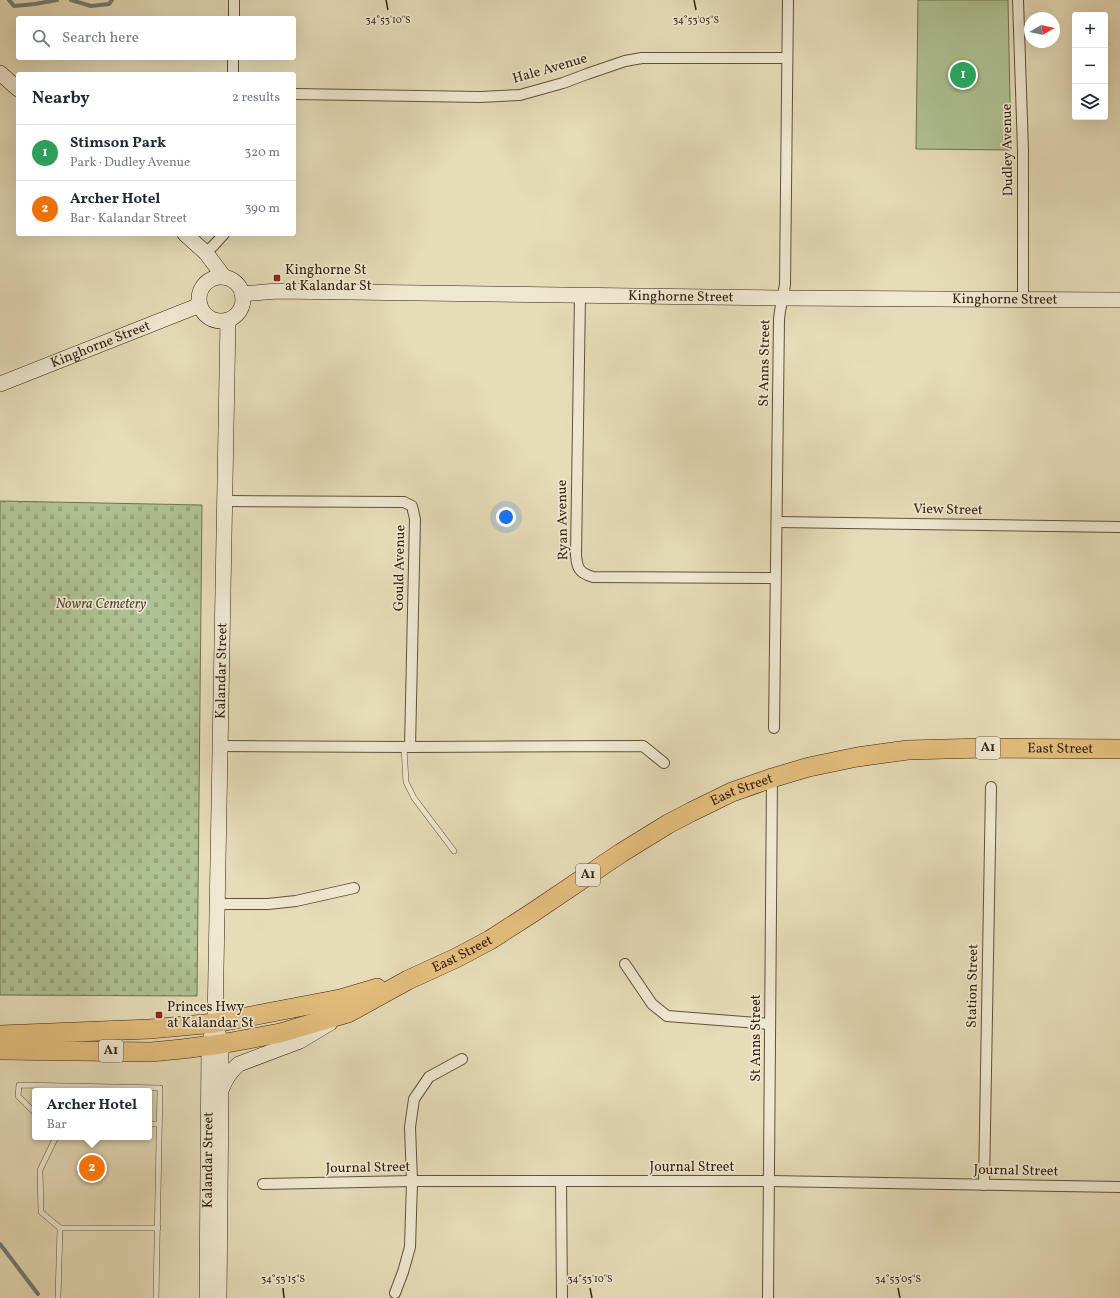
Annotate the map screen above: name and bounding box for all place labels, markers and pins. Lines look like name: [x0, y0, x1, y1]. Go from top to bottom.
pin: 1: [950, 60, 976, 90]
place label: Kinghorne St at Kalandar St: [285, 261, 372, 296]
marker: Kinghorne St at Kalandar St: [272, 273, 282, 283]
place label: Princes Hwy at Kalandar St: [167, 998, 254, 1033]
marker: Princes Hwy at Kalandar St: [154, 1010, 164, 1020]
pin: 2: [79, 1153, 105, 1183]

